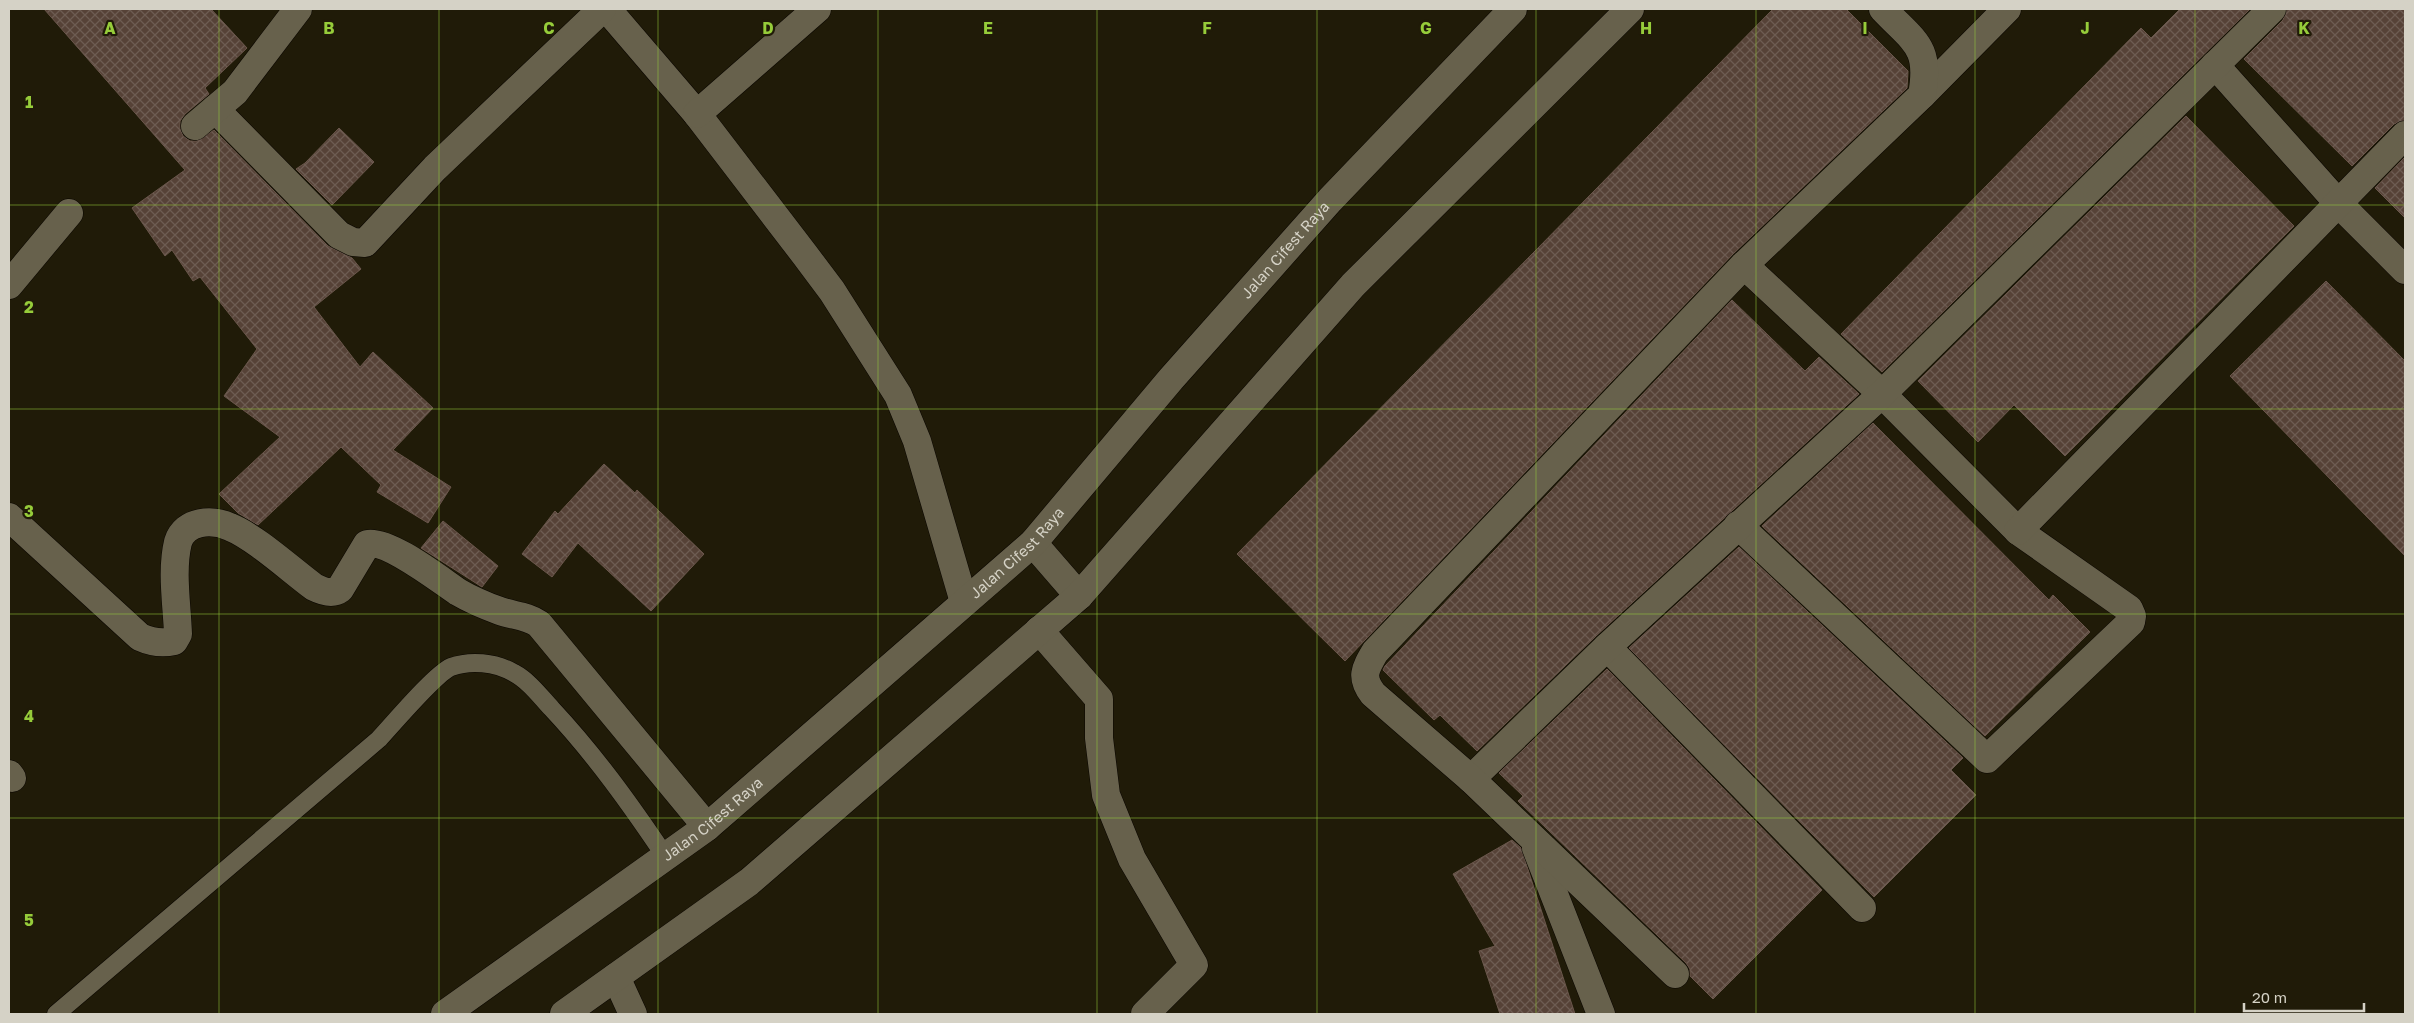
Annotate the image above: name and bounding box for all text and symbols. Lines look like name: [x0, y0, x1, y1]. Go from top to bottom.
text: A: [104, 18, 116, 38]
text: B: [323, 18, 335, 38]
text: C: [543, 18, 555, 38]
text: D: [762, 18, 774, 38]
text: E: [983, 18, 993, 38]
text: F: [1202, 18, 1212, 38]
text: G: [1420, 18, 1432, 38]
text: H: [1640, 18, 1652, 38]
text: I: [1862, 18, 1868, 38]
text: J: [2080, 18, 2090, 38]
text: K: [2298, 18, 2310, 38]
text: 1: [25, 92, 33, 112]
street label: Jalan Cifest Raya: [1237, 197, 1333, 302]
text: 2: [24, 297, 34, 317]
text: 3: [24, 501, 34, 521]
street label: Jalan Cifest Raya: [966, 503, 1067, 602]
text: 4: [24, 706, 34, 726]
street label: Jalan Cifest Raya: [658, 773, 766, 864]
text: 5: [24, 910, 34, 930]
scale bar: [2244, 980, 2364, 1012]
text: 20 m: [2252, 988, 2287, 1006]

